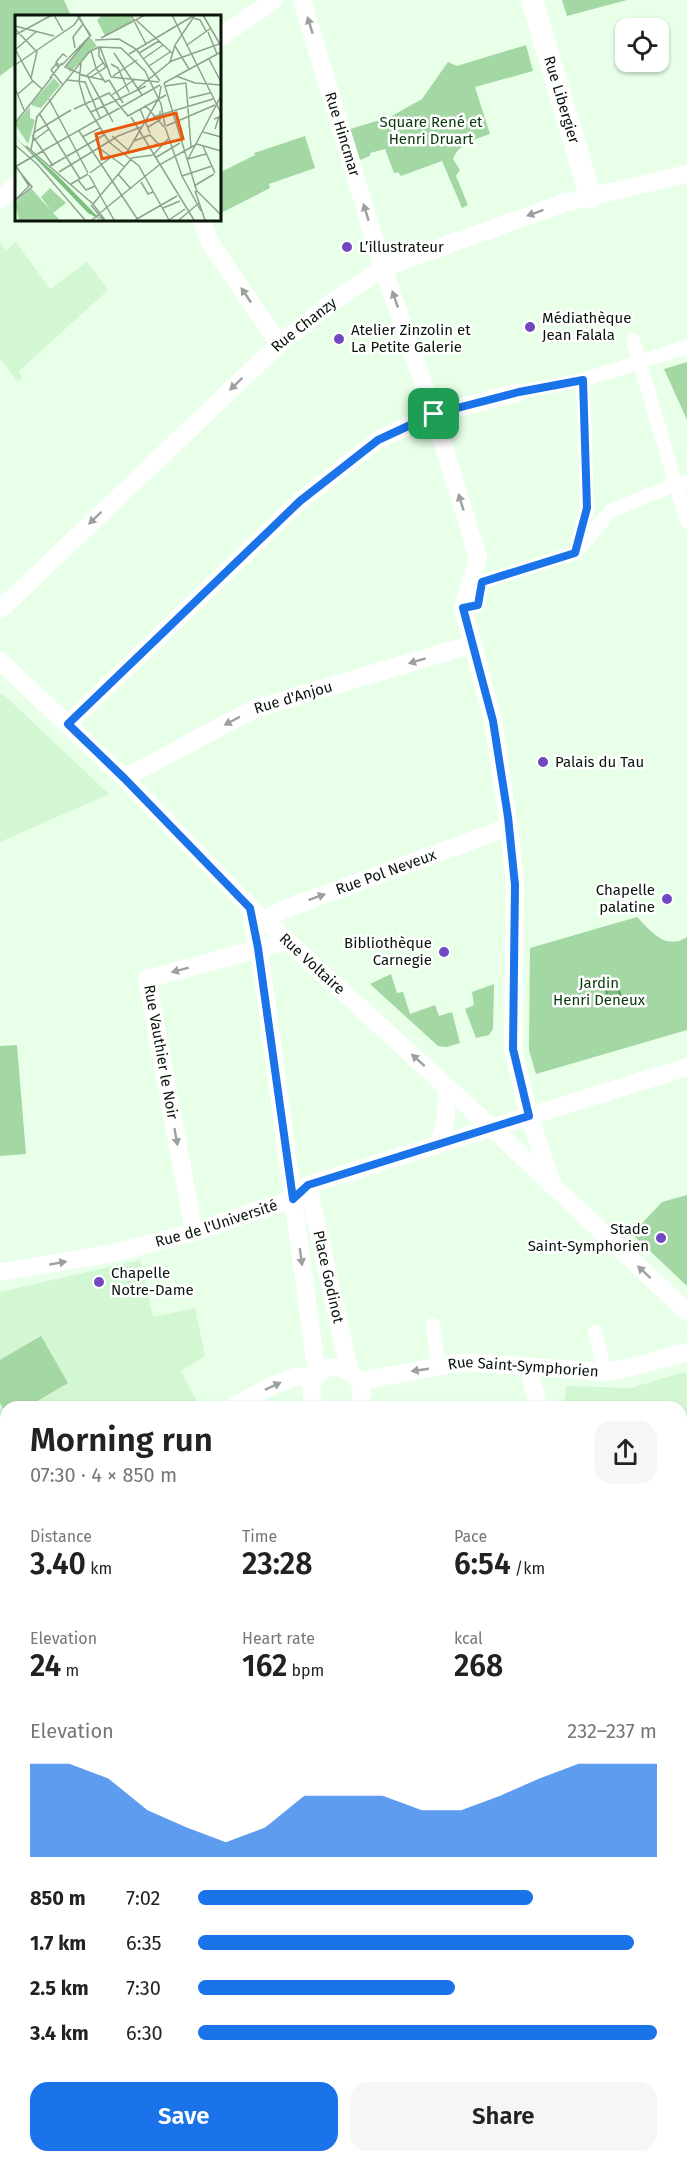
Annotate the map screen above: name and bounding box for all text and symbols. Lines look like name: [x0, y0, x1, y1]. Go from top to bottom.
inset map: [15, 15, 220, 220]
one-way arrow: [305, 16, 314, 34]
map controls: [615, 18, 669, 72]
button: locate: [615, 18, 669, 72]
street label: Rue Libergier: [540, 54, 583, 146]
street label: Rue Hincmar: [321, 90, 364, 179]
park label: Square René et Henri Druart: [379, 113, 483, 148]
one-way arrow: [361, 202, 370, 220]
one-way arrow: [525, 209, 543, 219]
place label: L’illustrateur: [359, 238, 444, 256]
marker: L’illustrateur: [340, 240, 354, 254]
one-way arrow: [241, 287, 252, 303]
one-way arrow: [389, 290, 399, 308]
street label: Rue Chanzy: [267, 293, 341, 356]
place label: Médiathèque Jean Falala: [542, 309, 631, 344]
marker: Médiathèque Jean Falala: [523, 320, 537, 334]
place label: Atelier Zinzolin et La Petite Galerie: [351, 321, 471, 356]
marker: Atelier Zinzolin et La Petite Galerie: [332, 332, 346, 346]
one-way arrow: [230, 376, 244, 390]
pin: [408, 388, 459, 439]
icon: arrive: [417, 397, 450, 430]
one-way arrow: [456, 493, 465, 511]
one-way arrow: [87, 511, 102, 525]
one-way arrow: [408, 657, 426, 666]
street label: Rue d'Anjou: [252, 677, 334, 718]
one-way arrow: [223, 716, 240, 726]
place label: Palais du Tau: [555, 753, 644, 771]
marker: Palais du Tau: [536, 755, 550, 769]
street label: Rue Pol Neveux: [333, 845, 439, 899]
place label: Chapelle palatine: [596, 881, 655, 916]
one-way arrow: [308, 892, 326, 902]
marker: Chapelle palatine: [660, 892, 674, 906]
street label: Rue Voltaire: [276, 929, 349, 998]
place label: Bibliothèque Carnegie: [344, 934, 432, 969]
marker: Bibliothèque Carnegie: [437, 945, 451, 959]
one-way arrow: [170, 965, 189, 975]
park label: Jardin Henri Deneux: [553, 974, 646, 1009]
street label: Rue Vauthier le Noir: [140, 983, 182, 1121]
one-way arrow: [410, 1053, 425, 1067]
one-way arrow: [172, 1128, 181, 1147]
street label: Rue de l'Université: [153, 1196, 280, 1251]
place label: Stade Saint-Symphorien: [528, 1220, 649, 1255]
street label: Place Godinot: [309, 1229, 348, 1325]
marker: Stade Saint-Symphorien: [654, 1231, 668, 1245]
one-way arrow: [297, 1248, 306, 1267]
one-way arrow: [48, 1258, 67, 1267]
place label: Chapelle Notre-Dame: [111, 1264, 194, 1299]
one-way arrow: [637, 1265, 652, 1279]
marker: Chapelle Notre-Dame: [92, 1275, 106, 1289]
street label: Rue Saint-Symphorien: [446, 1353, 599, 1381]
one-way arrow: [410, 1366, 429, 1375]
one-way arrow: [264, 1382, 281, 1391]
text: Morning run: [30, 1420, 213, 1460]
button: share: [594, 1421, 657, 1484]
text: 07:30 · 4 × 850 m: [30, 1463, 177, 1487]
text: Distance: [30, 1527, 92, 1546]
text: Time: [242, 1527, 277, 1546]
text: Pace: [454, 1527, 487, 1546]
text: 3.40: [30, 1546, 86, 1582]
text: 23:28: [242, 1546, 312, 1582]
text: 6:54: [454, 1546, 511, 1582]
text: km: [86, 1559, 112, 1578]
text: /km: [511, 1559, 545, 1578]
text: Elevation: [30, 1629, 97, 1648]
text: Heart rate: [242, 1629, 315, 1648]
text: kcal: [454, 1629, 483, 1648]
text: 24: [30, 1648, 61, 1684]
text: 162: [242, 1648, 287, 1684]
text: 268: [454, 1648, 503, 1684]
text: m: [61, 1661, 79, 1680]
text: bpm: [287, 1661, 324, 1680]
text: Elevation: [30, 1719, 114, 1743]
text: 232–237 m: [567, 1719, 657, 1743]
text: 850 m: [30, 1886, 86, 1910]
text: 7:02: [126, 1886, 161, 1910]
text: 1.7 km: [30, 1931, 86, 1955]
text: 6:35: [126, 1931, 162, 1955]
text: 2.5 km: [30, 1976, 89, 2000]
text: 7:30: [126, 1976, 161, 2000]
text: 3.4 km: [30, 2021, 89, 2045]
text: 6:30: [126, 2021, 163, 2045]
button: Save: [30, 2082, 338, 2151]
button: Share: [350, 2082, 657, 2151]

